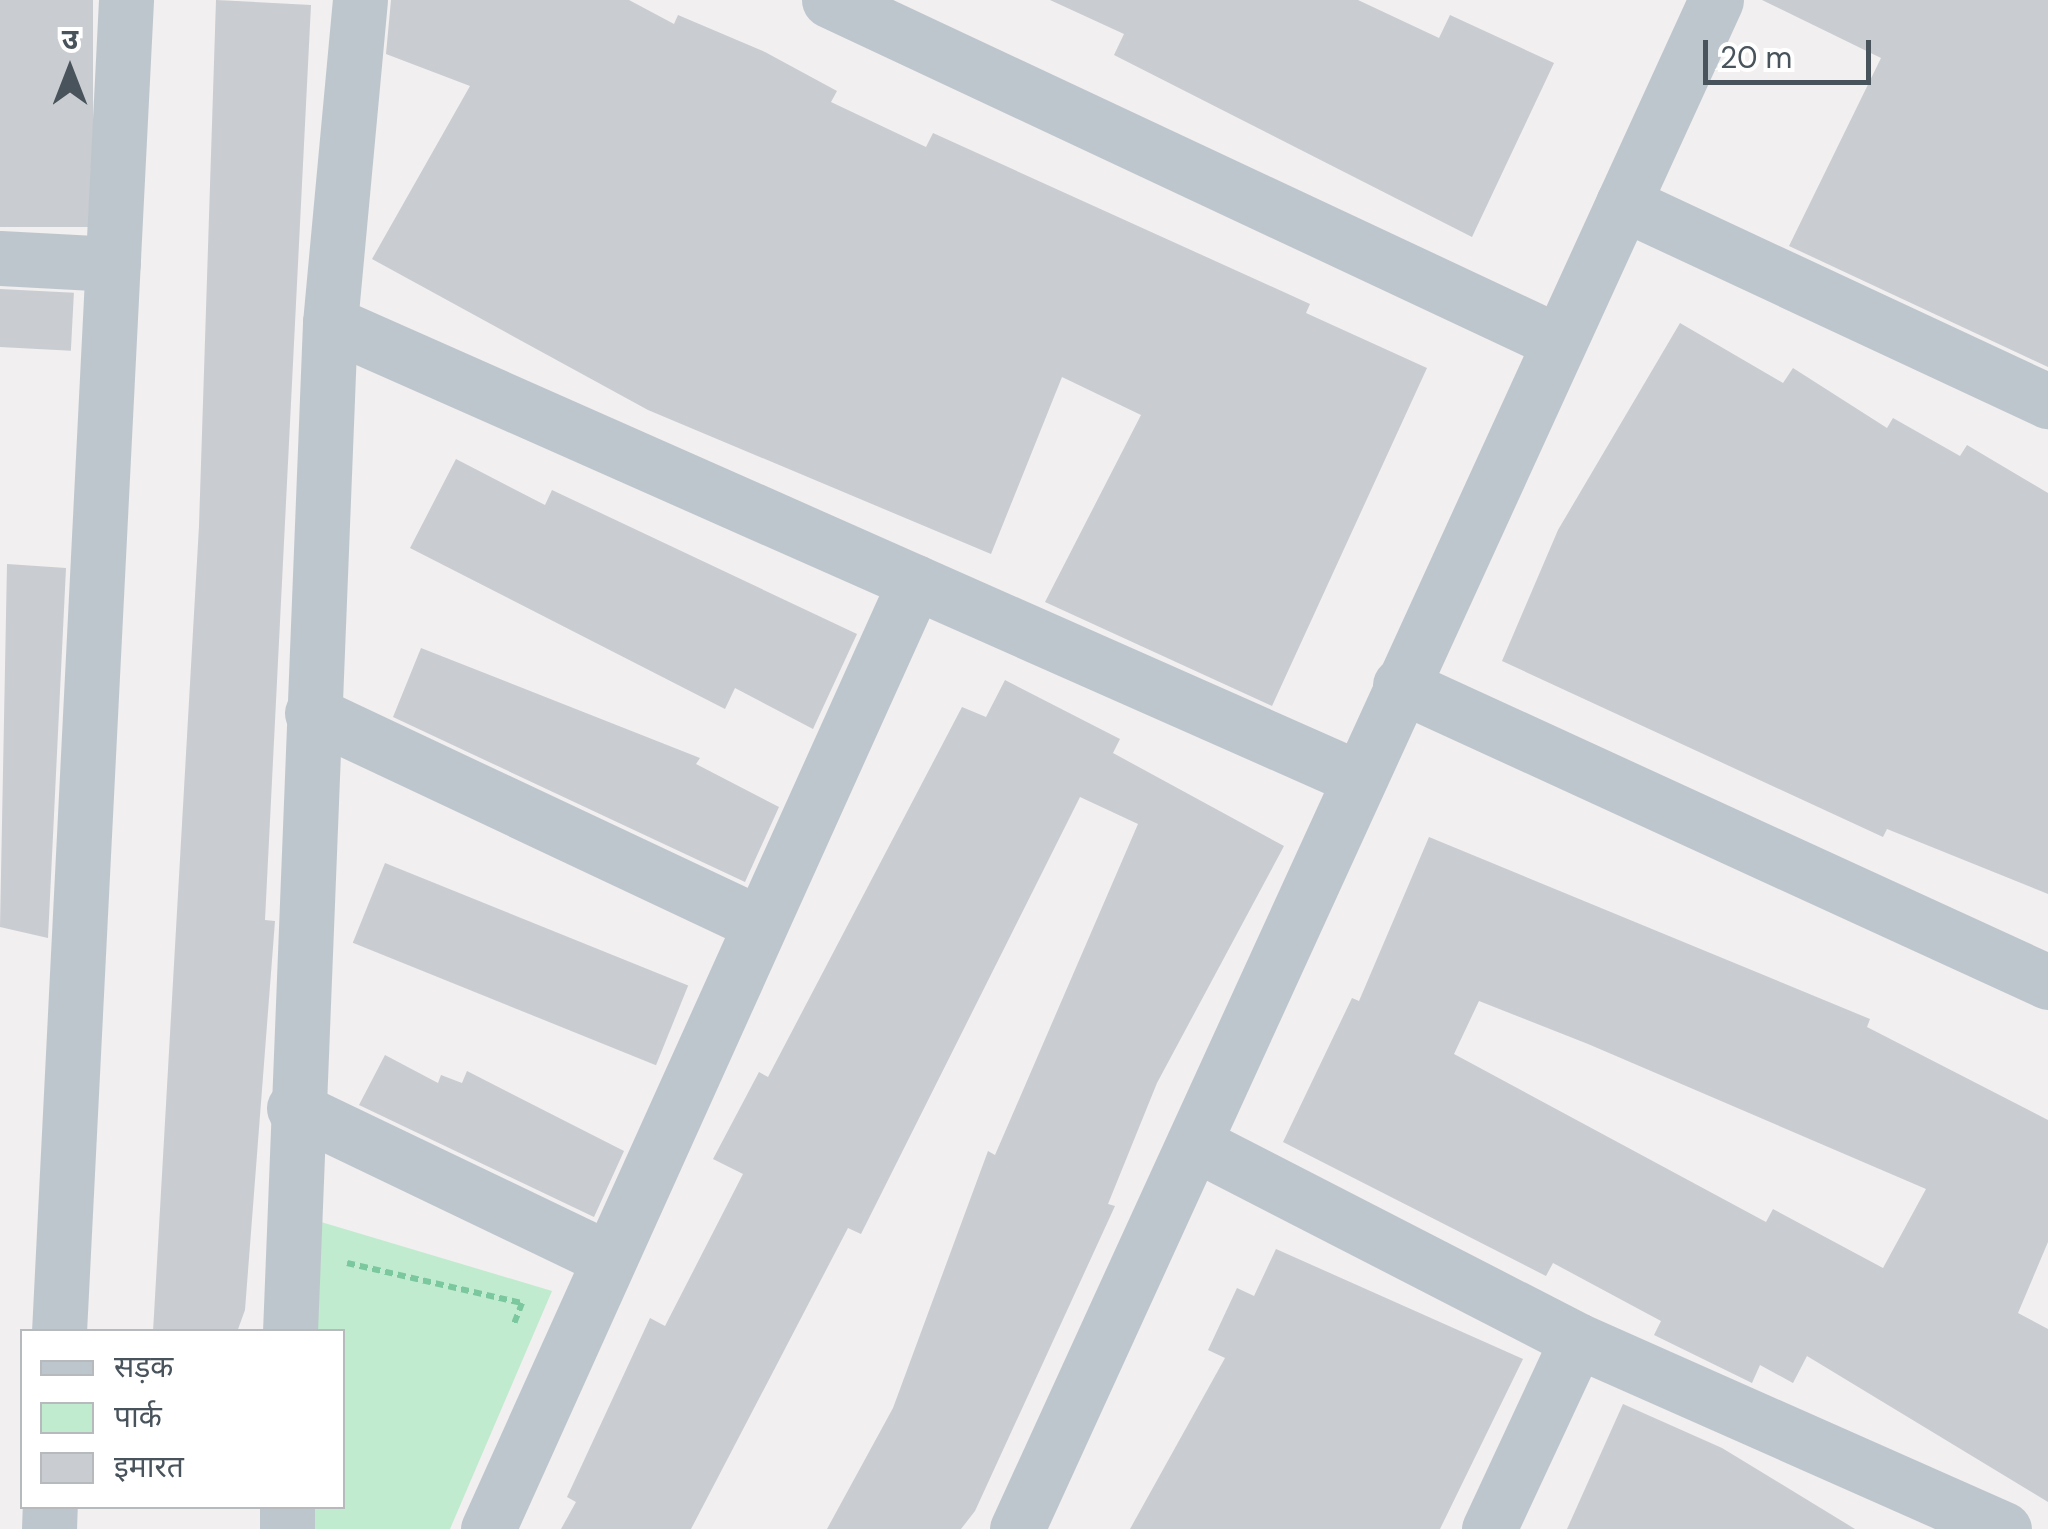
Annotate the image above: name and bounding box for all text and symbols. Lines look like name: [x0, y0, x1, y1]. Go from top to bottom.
north arrow: [20, 20, 120, 120]
scale bar: [1708, 20, 1876, 82]
text: उ: [62, 21, 78, 58]
text: 20 m: [1720, 38, 1792, 77]
legend: [20, 1329, 345, 1509]
text: सड़क: [114, 1347, 173, 1386]
text: पार्क: [114, 1397, 162, 1436]
text: इमारत: [114, 1447, 184, 1486]

